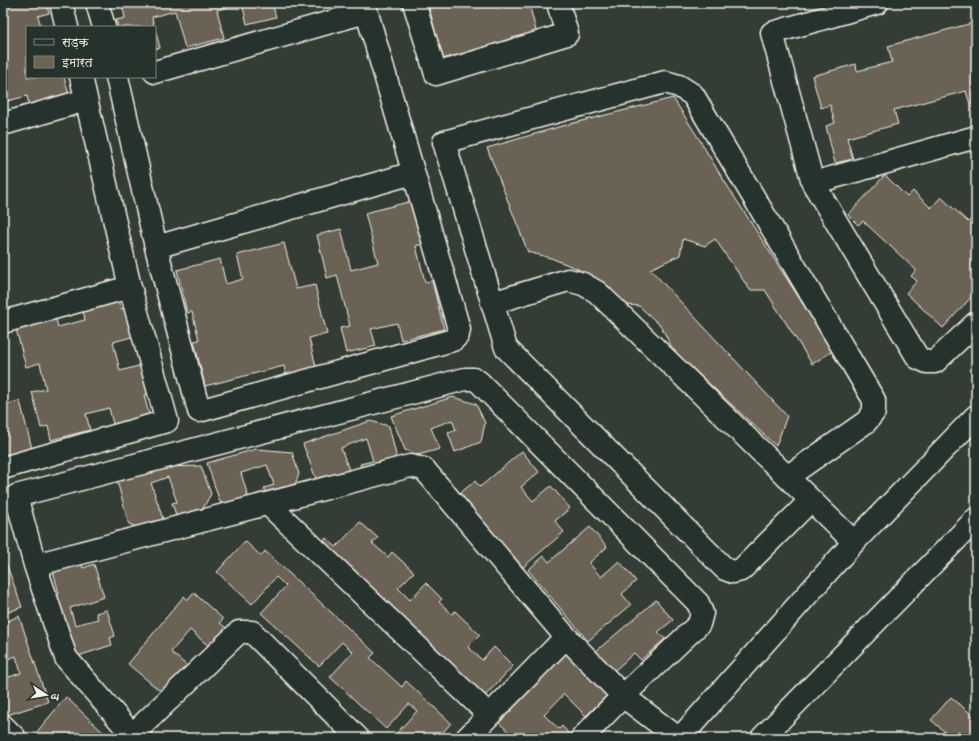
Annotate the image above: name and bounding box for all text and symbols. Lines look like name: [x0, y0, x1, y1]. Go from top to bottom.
legend: [26, 26, 156, 78]
text: सड़क: [61, 35, 90, 52]
text: इमारत: [61, 55, 93, 72]
north arrow: [26, 675, 66, 715]
text: उ: [45, 691, 63, 702]

